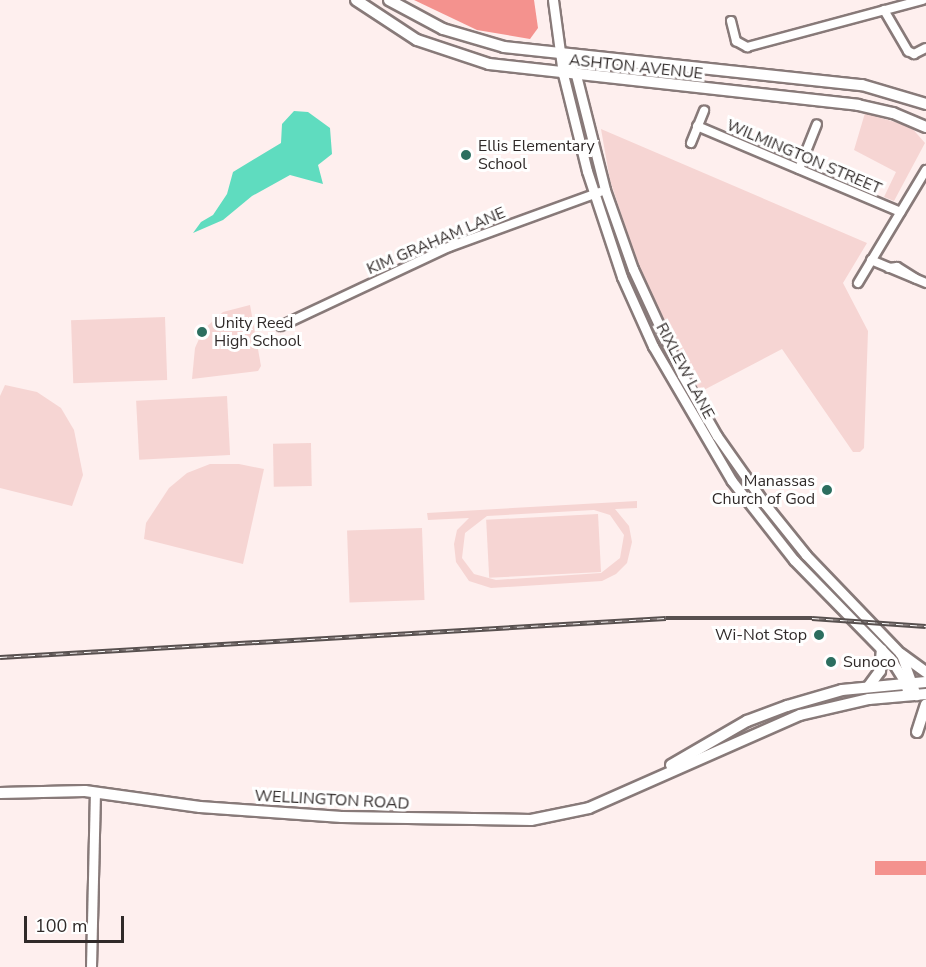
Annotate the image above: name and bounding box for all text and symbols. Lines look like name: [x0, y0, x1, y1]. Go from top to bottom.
street label: ASHTON AVENUE: [568, 50, 704, 84]
street label: WILMINGTON STREET: [724, 116, 884, 198]
place label: Ellis Elementary School: [478, 136, 595, 174]
marker: Ellis Elementary School: [459, 148, 473, 162]
street label: KIM GRAHAM LANE: [364, 203, 508, 279]
place label: Unity Reed High School: [214, 313, 301, 351]
street label: RIXLEW LANE: [652, 320, 718, 422]
marker: Unity Reed High School: [195, 325, 209, 339]
place label: Manassas Church of God: [712, 471, 815, 509]
marker: Manassas Church of God: [820, 483, 834, 497]
place label: Wi-Not Stop: [715, 625, 807, 645]
marker: Wi-Not Stop: [812, 628, 826, 642]
place label: Sunoco: [843, 652, 896, 672]
marker: Sunoco: [824, 655, 838, 669]
street label: WELLINGTON ROAD: [254, 786, 410, 814]
scale bar: [27, 904, 128, 942]
text: 100 m: [35, 914, 87, 938]

